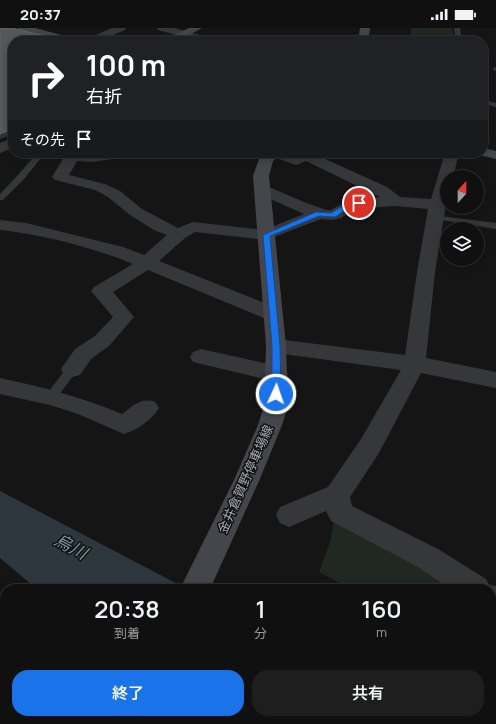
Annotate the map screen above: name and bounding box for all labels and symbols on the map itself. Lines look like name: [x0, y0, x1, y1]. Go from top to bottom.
north arrow: [440, 170, 484, 214]
pin: [342, 186, 376, 220]
position arrow: [255, 373, 297, 415]
street label: 金井倉賀野停車場線: [213, 422, 277, 536]
water label: 烏川: [51, 528, 93, 565]

